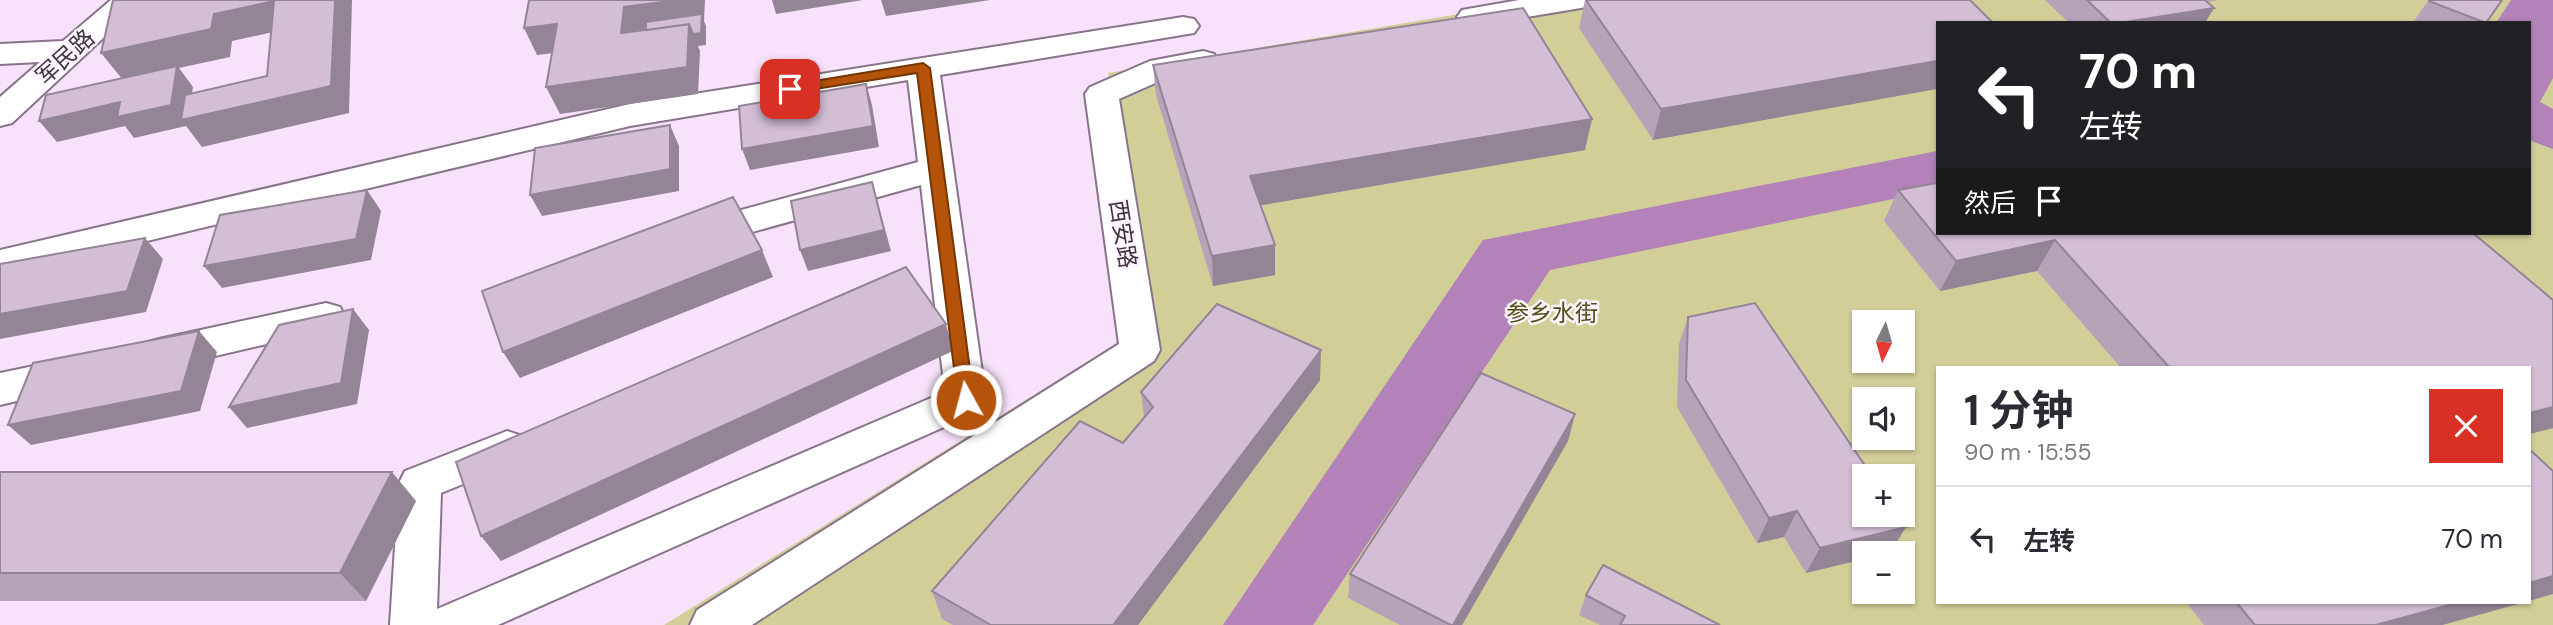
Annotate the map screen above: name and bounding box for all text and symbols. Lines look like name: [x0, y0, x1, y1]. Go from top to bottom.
street label: 军民路: [29, 23, 101, 91]
text: 70 m: [2079, 39, 2197, 103]
icon: left: [1964, 49, 2055, 140]
pin: [760, 59, 820, 119]
icon: arrive: [771, 70, 809, 108]
text: 左转: [2079, 106, 2143, 148]
icon: arrive: [2030, 182, 2068, 220]
text: 然后: [1964, 186, 2016, 220]
street label: 西安路: [1103, 198, 1143, 270]
park label: 参乡水街: [1506, 298, 1598, 328]
north arrow: [1852, 310, 1914, 373]
map controls: [1852, 310, 1915, 604]
position arrow: [929, 363, 1003, 437]
text: 1 分钟: [1964, 383, 2073, 438]
button: sound: [1852, 387, 1915, 450]
button: close: [2429, 389, 2503, 463]
text: 90 m · 15:55: [1964, 437, 2092, 467]
button: +: [1852, 464, 1915, 527]
icon: left: [1964, 520, 2002, 558]
text: 70 m: [2442, 522, 2503, 556]
text: 左转: [2023, 524, 2075, 558]
button: −: [1852, 541, 1915, 604]

